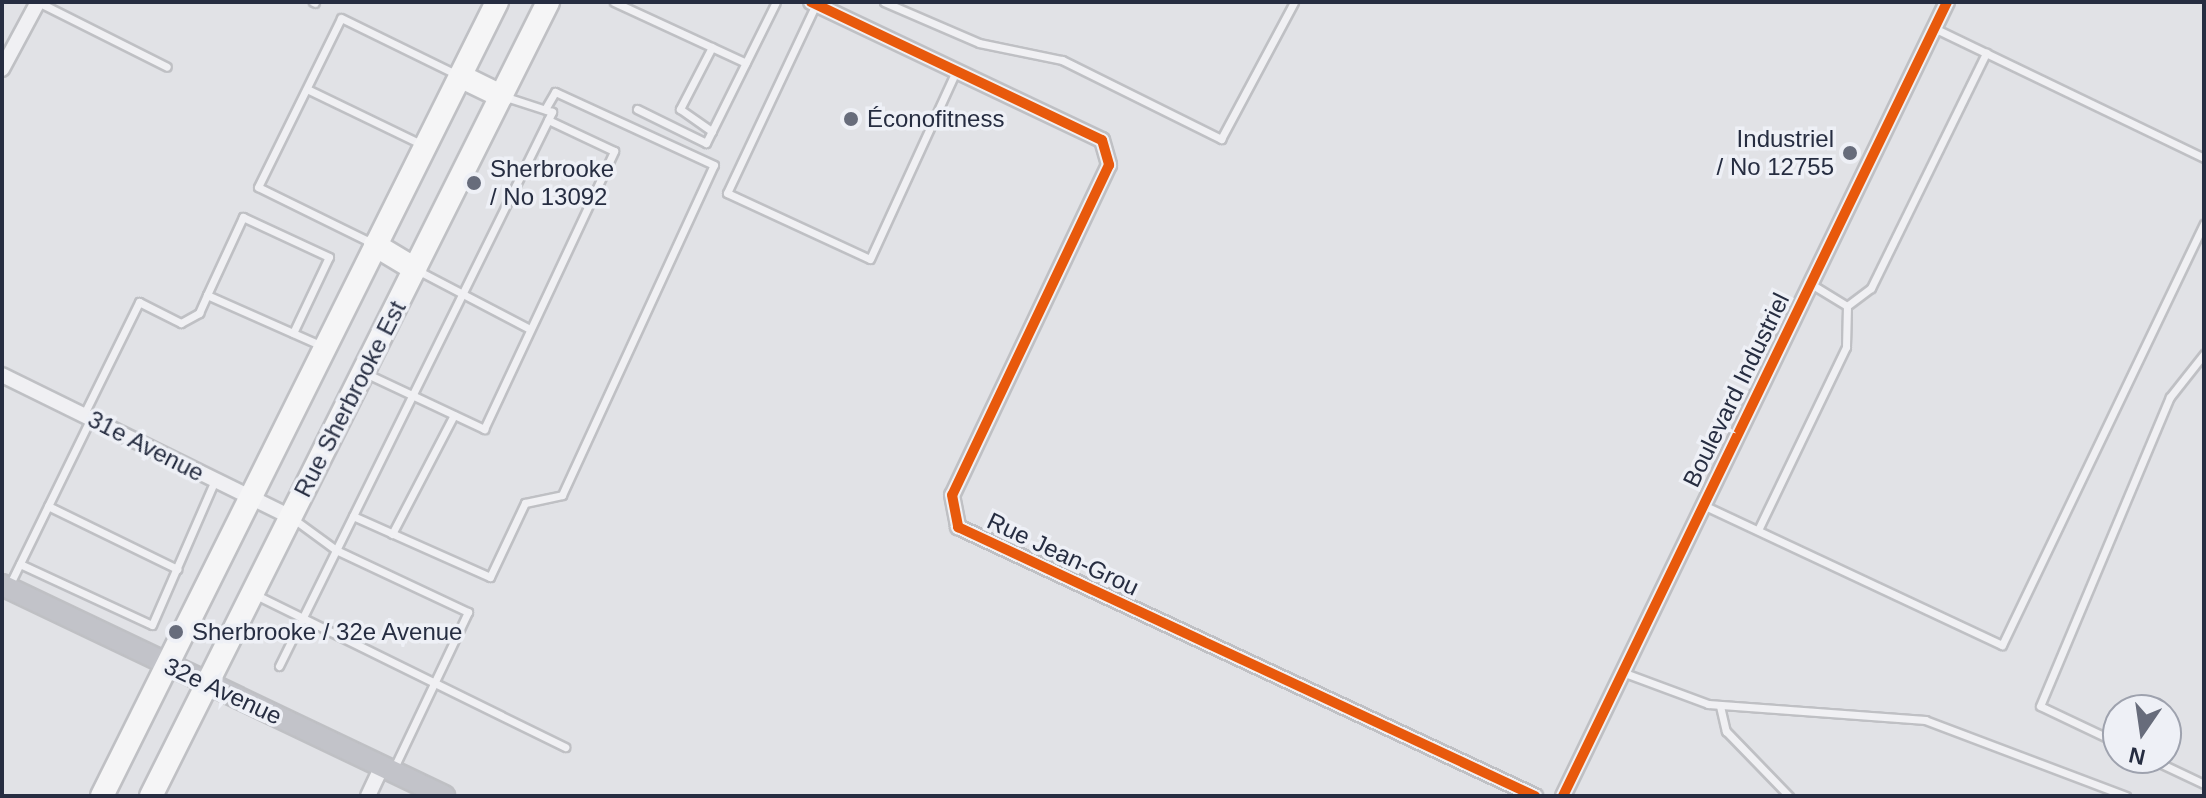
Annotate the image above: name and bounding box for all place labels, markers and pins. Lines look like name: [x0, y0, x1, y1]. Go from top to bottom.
place label: Éconofitness: [867, 105, 1004, 133]
marker: Éconofitness: [842, 110, 860, 128]
place label: Industriel / No 12755: [1717, 125, 1834, 181]
marker: Industriel / No 12755: [1841, 144, 1859, 162]
place label: Sherbrooke / No 13092: [490, 155, 614, 211]
marker: Sherbrooke / No 13092: [465, 174, 483, 192]
place label: Sherbrooke / 32e Avenue: [192, 618, 464, 646]
marker: Sherbrooke / 32e Avenue: [167, 623, 185, 641]

